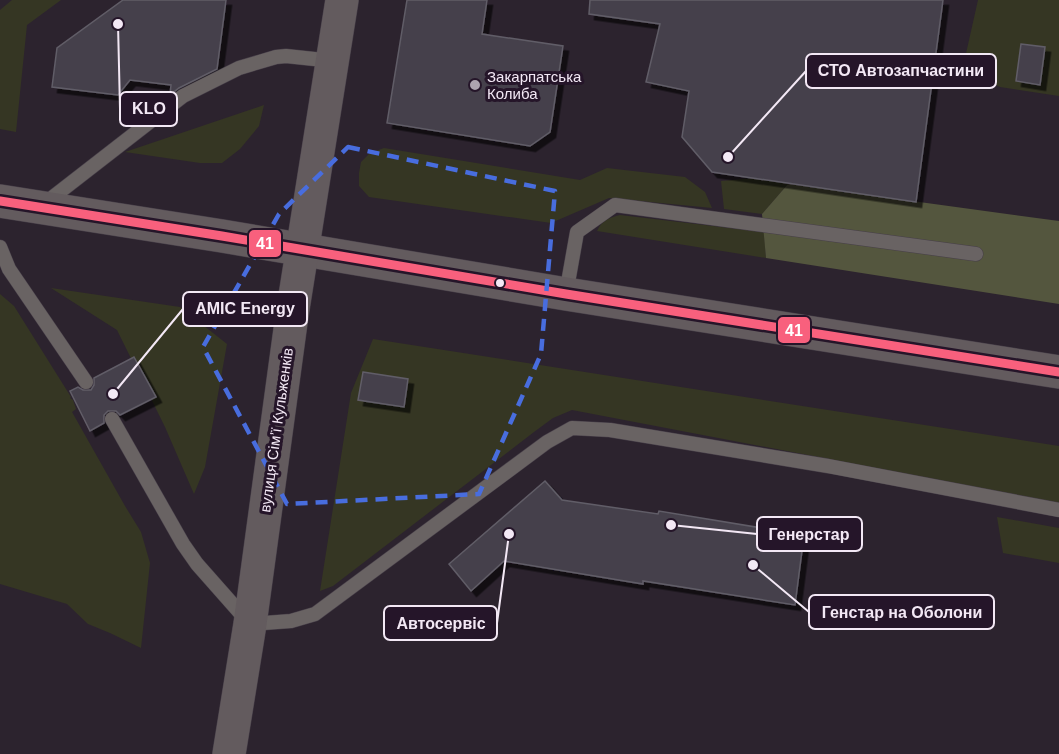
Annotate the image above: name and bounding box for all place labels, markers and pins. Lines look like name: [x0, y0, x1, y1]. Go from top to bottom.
callout: СТО Автозапчастини: [806, 54, 996, 88]
place label: Закарпатська Колиба: [487, 68, 582, 102]
marker: Закарпатська Колиба: [468, 78, 482, 92]
callout: KLO: [120, 92, 177, 126]
unlabelled marker: [494, 277, 506, 289]
callout: AMIC Energy: [183, 292, 307, 326]
callout: Генерстар: [757, 517, 862, 551]
callout: Генстар на Оболони: [809, 595, 994, 629]
callout: Автосервіс: [384, 606, 497, 640]

